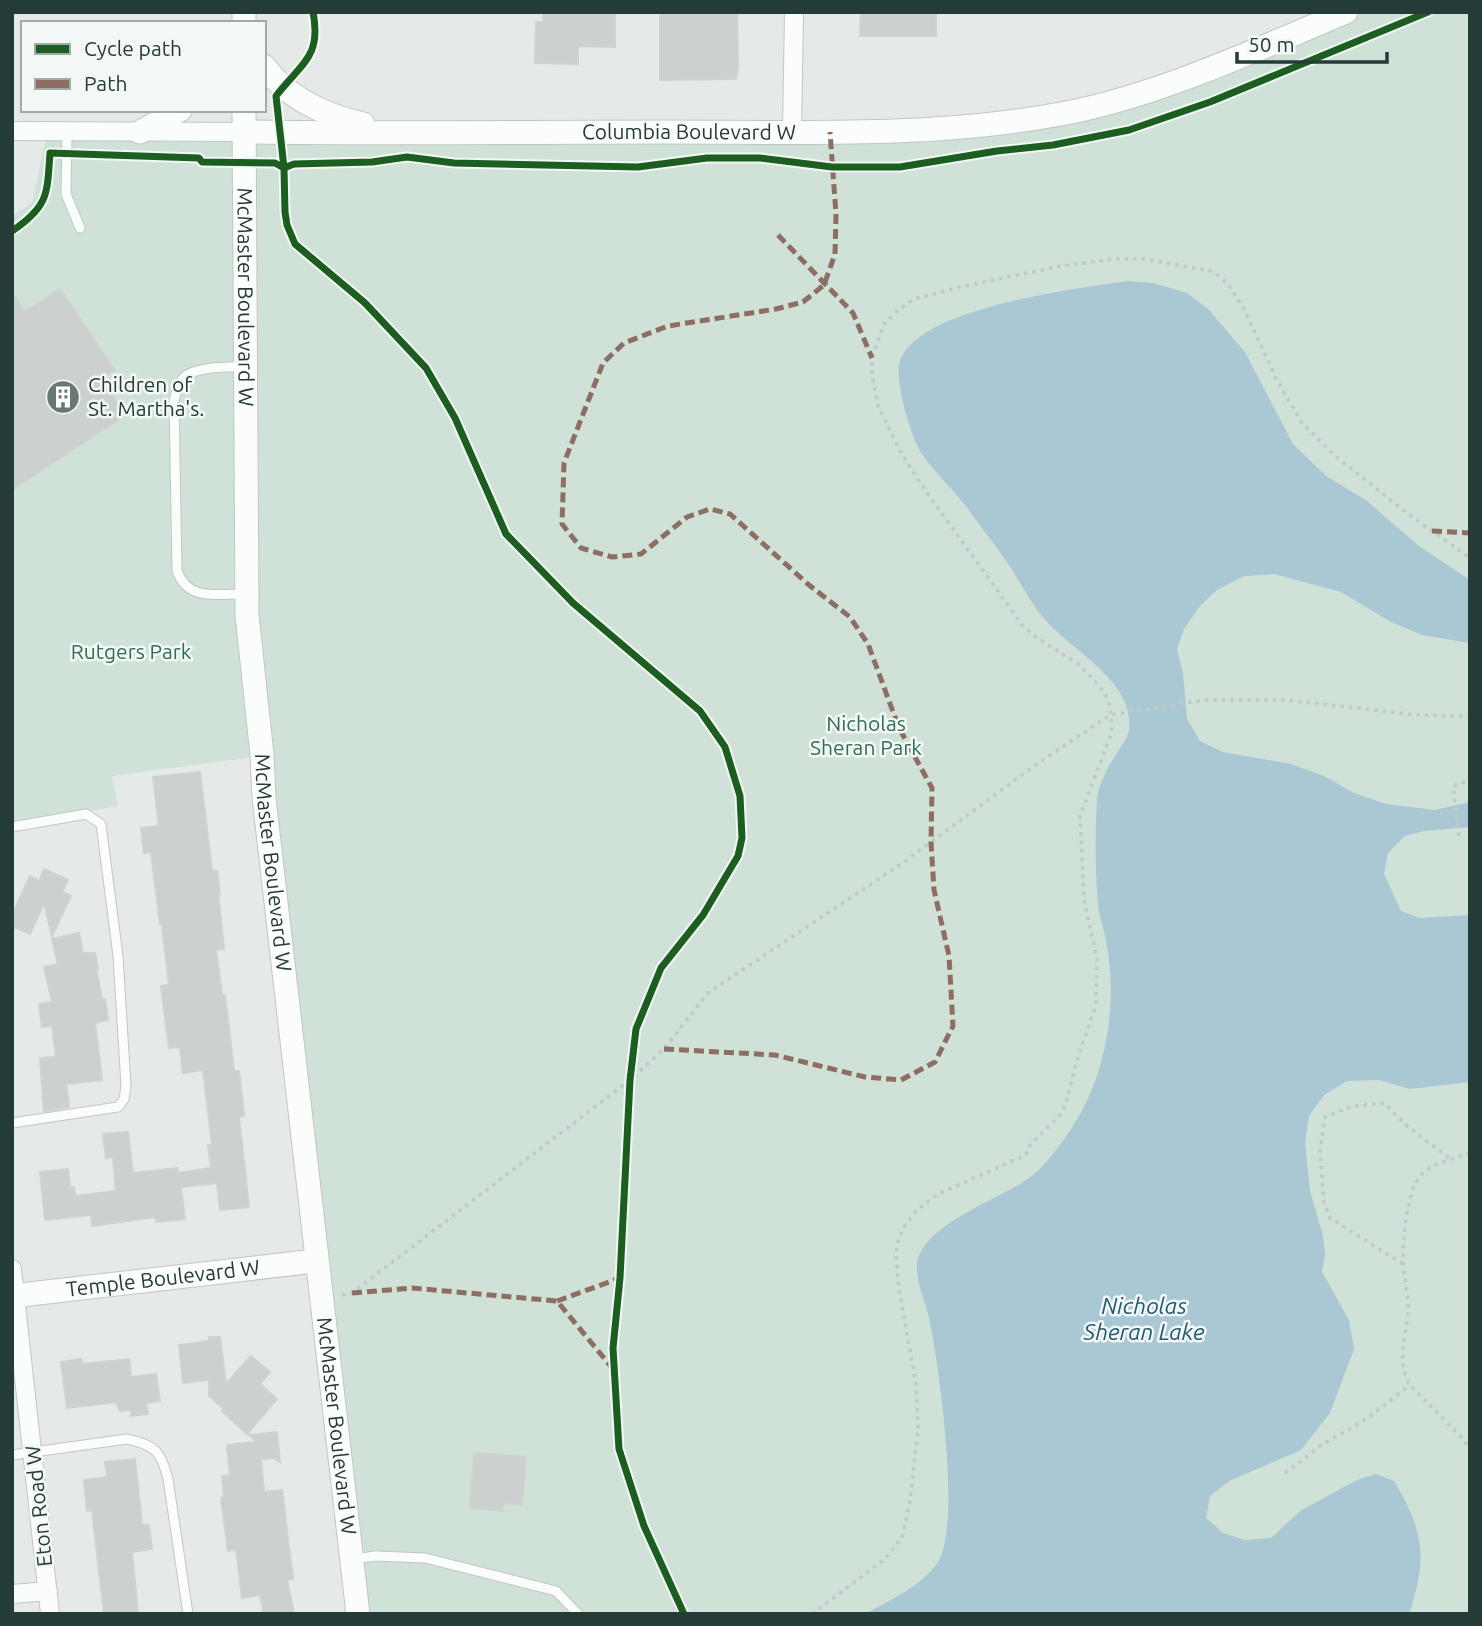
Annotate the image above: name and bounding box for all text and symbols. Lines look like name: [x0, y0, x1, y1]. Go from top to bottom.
legend: [21, 21, 266, 112]
scale bar: [1237, 21, 1388, 65]
text: 50 m: [1248, 32, 1295, 56]
text: Cycle path: [84, 36, 182, 60]
text: Path: [84, 71, 127, 95]
street label: Columbia Boulevard W: [582, 119, 796, 144]
street label: McMaster Boulevard W: [233, 187, 259, 407]
place label: Children of St. Martha's.: [88, 372, 205, 420]
building icon: Children of St. Martha's.: [44, 378, 82, 416]
park label: Rutgers Park: [71, 639, 192, 663]
park label: Nicholas Sheran Park: [810, 711, 922, 759]
street label: McMaster Boulevard W: [251, 753, 297, 973]
street label: Temple Boulevard W: [65, 1254, 261, 1301]
water label: Nicholas Sheran Lake: [1083, 1293, 1205, 1344]
street label: McMaster Boulevard W: [313, 1316, 362, 1536]
street label: Eton Road W: [20, 1444, 56, 1568]

